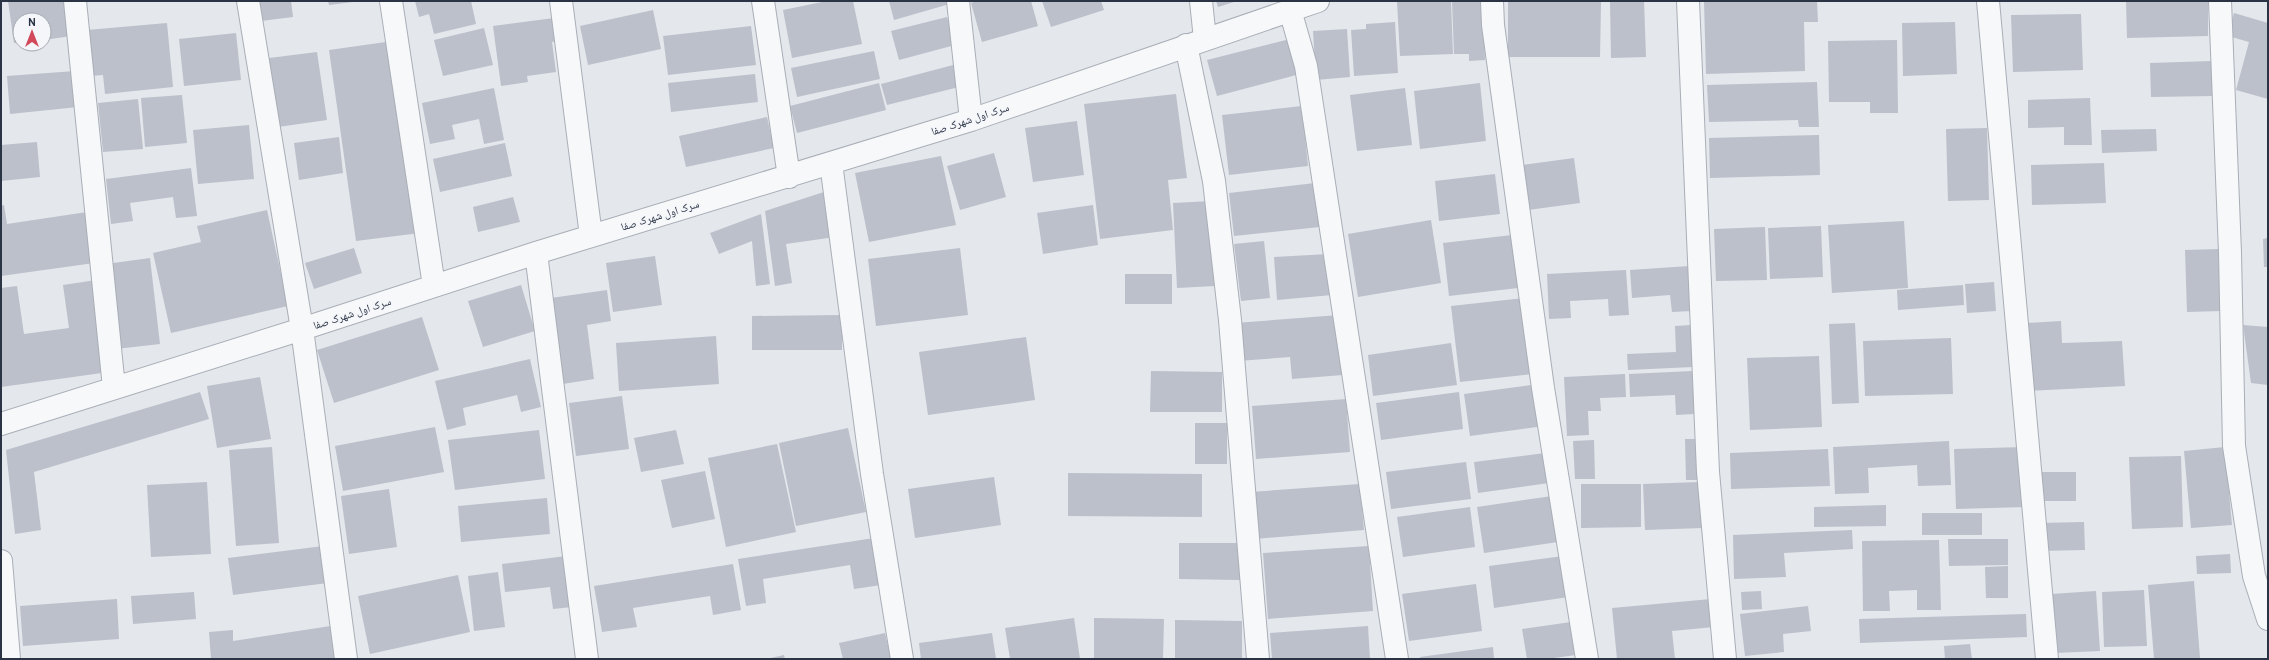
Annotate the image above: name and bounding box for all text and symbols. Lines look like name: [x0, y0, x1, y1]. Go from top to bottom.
north arrow: [12, 12, 52, 52]
text: N: [28, 16, 36, 30]
street label: سرک اول شهرک صفا: [930, 101, 1011, 139]
street label: سرک اول شهرک صفا: [619, 197, 701, 235]
street label: سرک اول شهرک صفا: [312, 295, 393, 333]

